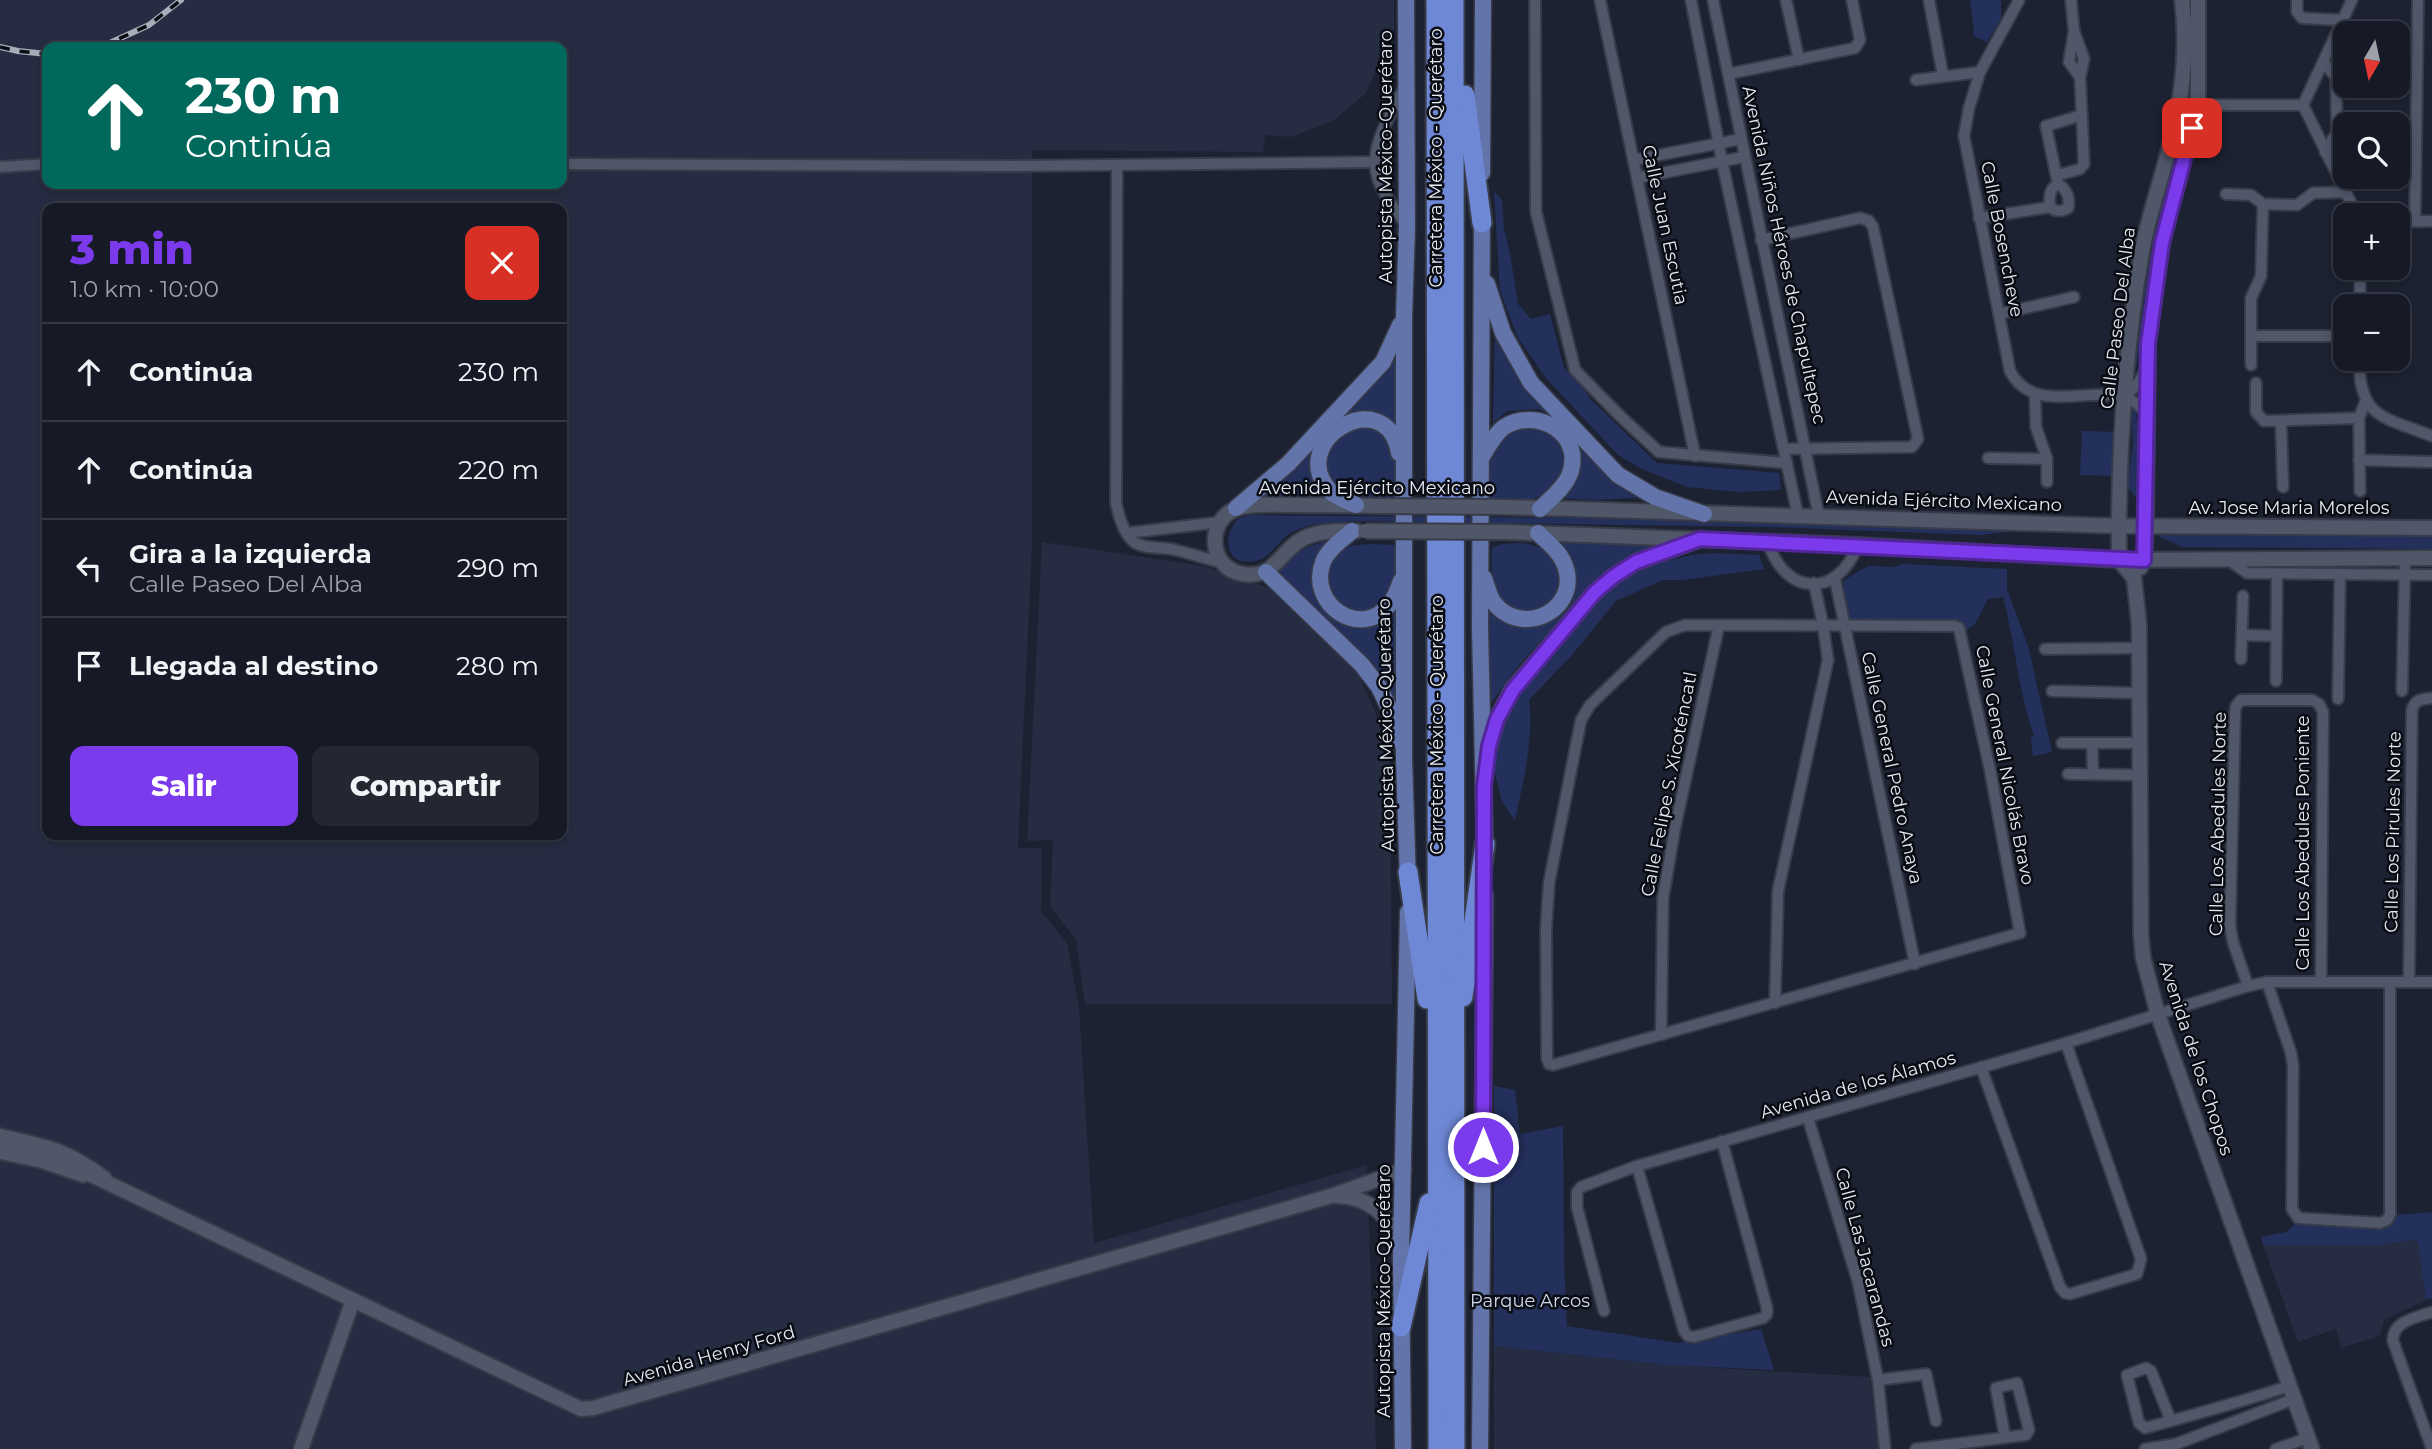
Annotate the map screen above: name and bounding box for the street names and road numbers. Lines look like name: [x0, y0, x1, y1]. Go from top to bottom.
street label: Carretera México - Querétaro: [1425, 28, 1447, 288]
street label: Autopista México-Querétaro: [1375, 30, 1397, 284]
street label: Avenida Niños Héroes de Chapultepec: [1737, 84, 1831, 426]
street label: Calle Juan Escutia: [1637, 143, 1693, 307]
street label: Calle Bosencheve: [1976, 159, 2028, 319]
street label: Calle Paseo Del Alba: [2096, 226, 2140, 410]
street label: Avenida Ejército Mexicano: [1259, 477, 1495, 499]
street label: Avenida Ejército Mexicano: [1826, 486, 2062, 516]
street label: Av. Jose Maria Morelos: [2188, 497, 2390, 519]
street label: Carretera México - Querétaro: [1426, 595, 1448, 855]
street label: Autopista México-Querétaro: [1373, 598, 1399, 852]
street label: Calle General Nicolás Bravo: [1971, 643, 2039, 887]
street label: Calle General Pedro Anaya: [1857, 650, 1927, 886]
street label: Calle Felipe S. Xicoténcatl: [1636, 670, 1702, 898]
street label: Calle Los Abedules Norte: [2205, 711, 2231, 936]
street label: Calle Los Abedules Poniente: [2292, 715, 2314, 971]
street label: Calle Los Pirules Norte: [2380, 731, 2406, 933]
street label: Avenida de los Chopos: [2154, 958, 2238, 1158]
street label: Avenida de los Álamos: [1758, 1046, 1958, 1123]
street label: Autopista México-Querétaro: [1373, 1164, 1395, 1418]
street label: Calle Las Jacarandas: [1830, 1165, 1900, 1349]
street label: Avenida Henry Ford: [620, 1321, 798, 1391]

